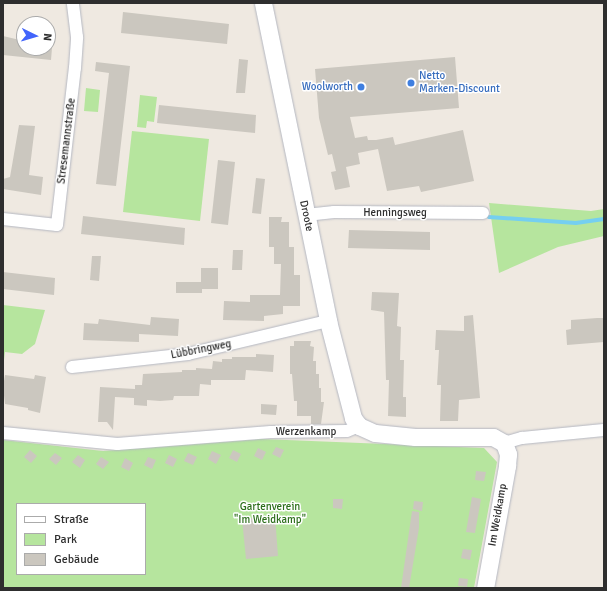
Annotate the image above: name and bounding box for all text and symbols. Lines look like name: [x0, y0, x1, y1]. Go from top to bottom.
north arrow: [16, 16, 56, 56]
text: N: [41, 33, 54, 41]
place label: Netto Marken-Discount: [419, 70, 500, 96]
marker: Netto Marken-Discount: [406, 78, 416, 88]
place label: Woolworth: [302, 80, 353, 94]
marker: Woolworth: [356, 82, 366, 92]
street label: Stresemannstraße: [55, 97, 79, 185]
street label: Droote: [296, 199, 316, 233]
street label: Henningsweg: [363, 206, 427, 220]
street label: Lübbringweg: [170, 338, 232, 362]
street label: Werzenkamp: [276, 425, 336, 439]
street label: Im Weidkamp: [486, 483, 510, 547]
park label: Gartenverein "Im Weidkamp": [234, 501, 306, 527]
legend: [16, 503, 146, 575]
text: Straße: [54, 512, 89, 527]
text: Park: [54, 532, 77, 547]
text: Gebäude: [54, 552, 99, 567]

